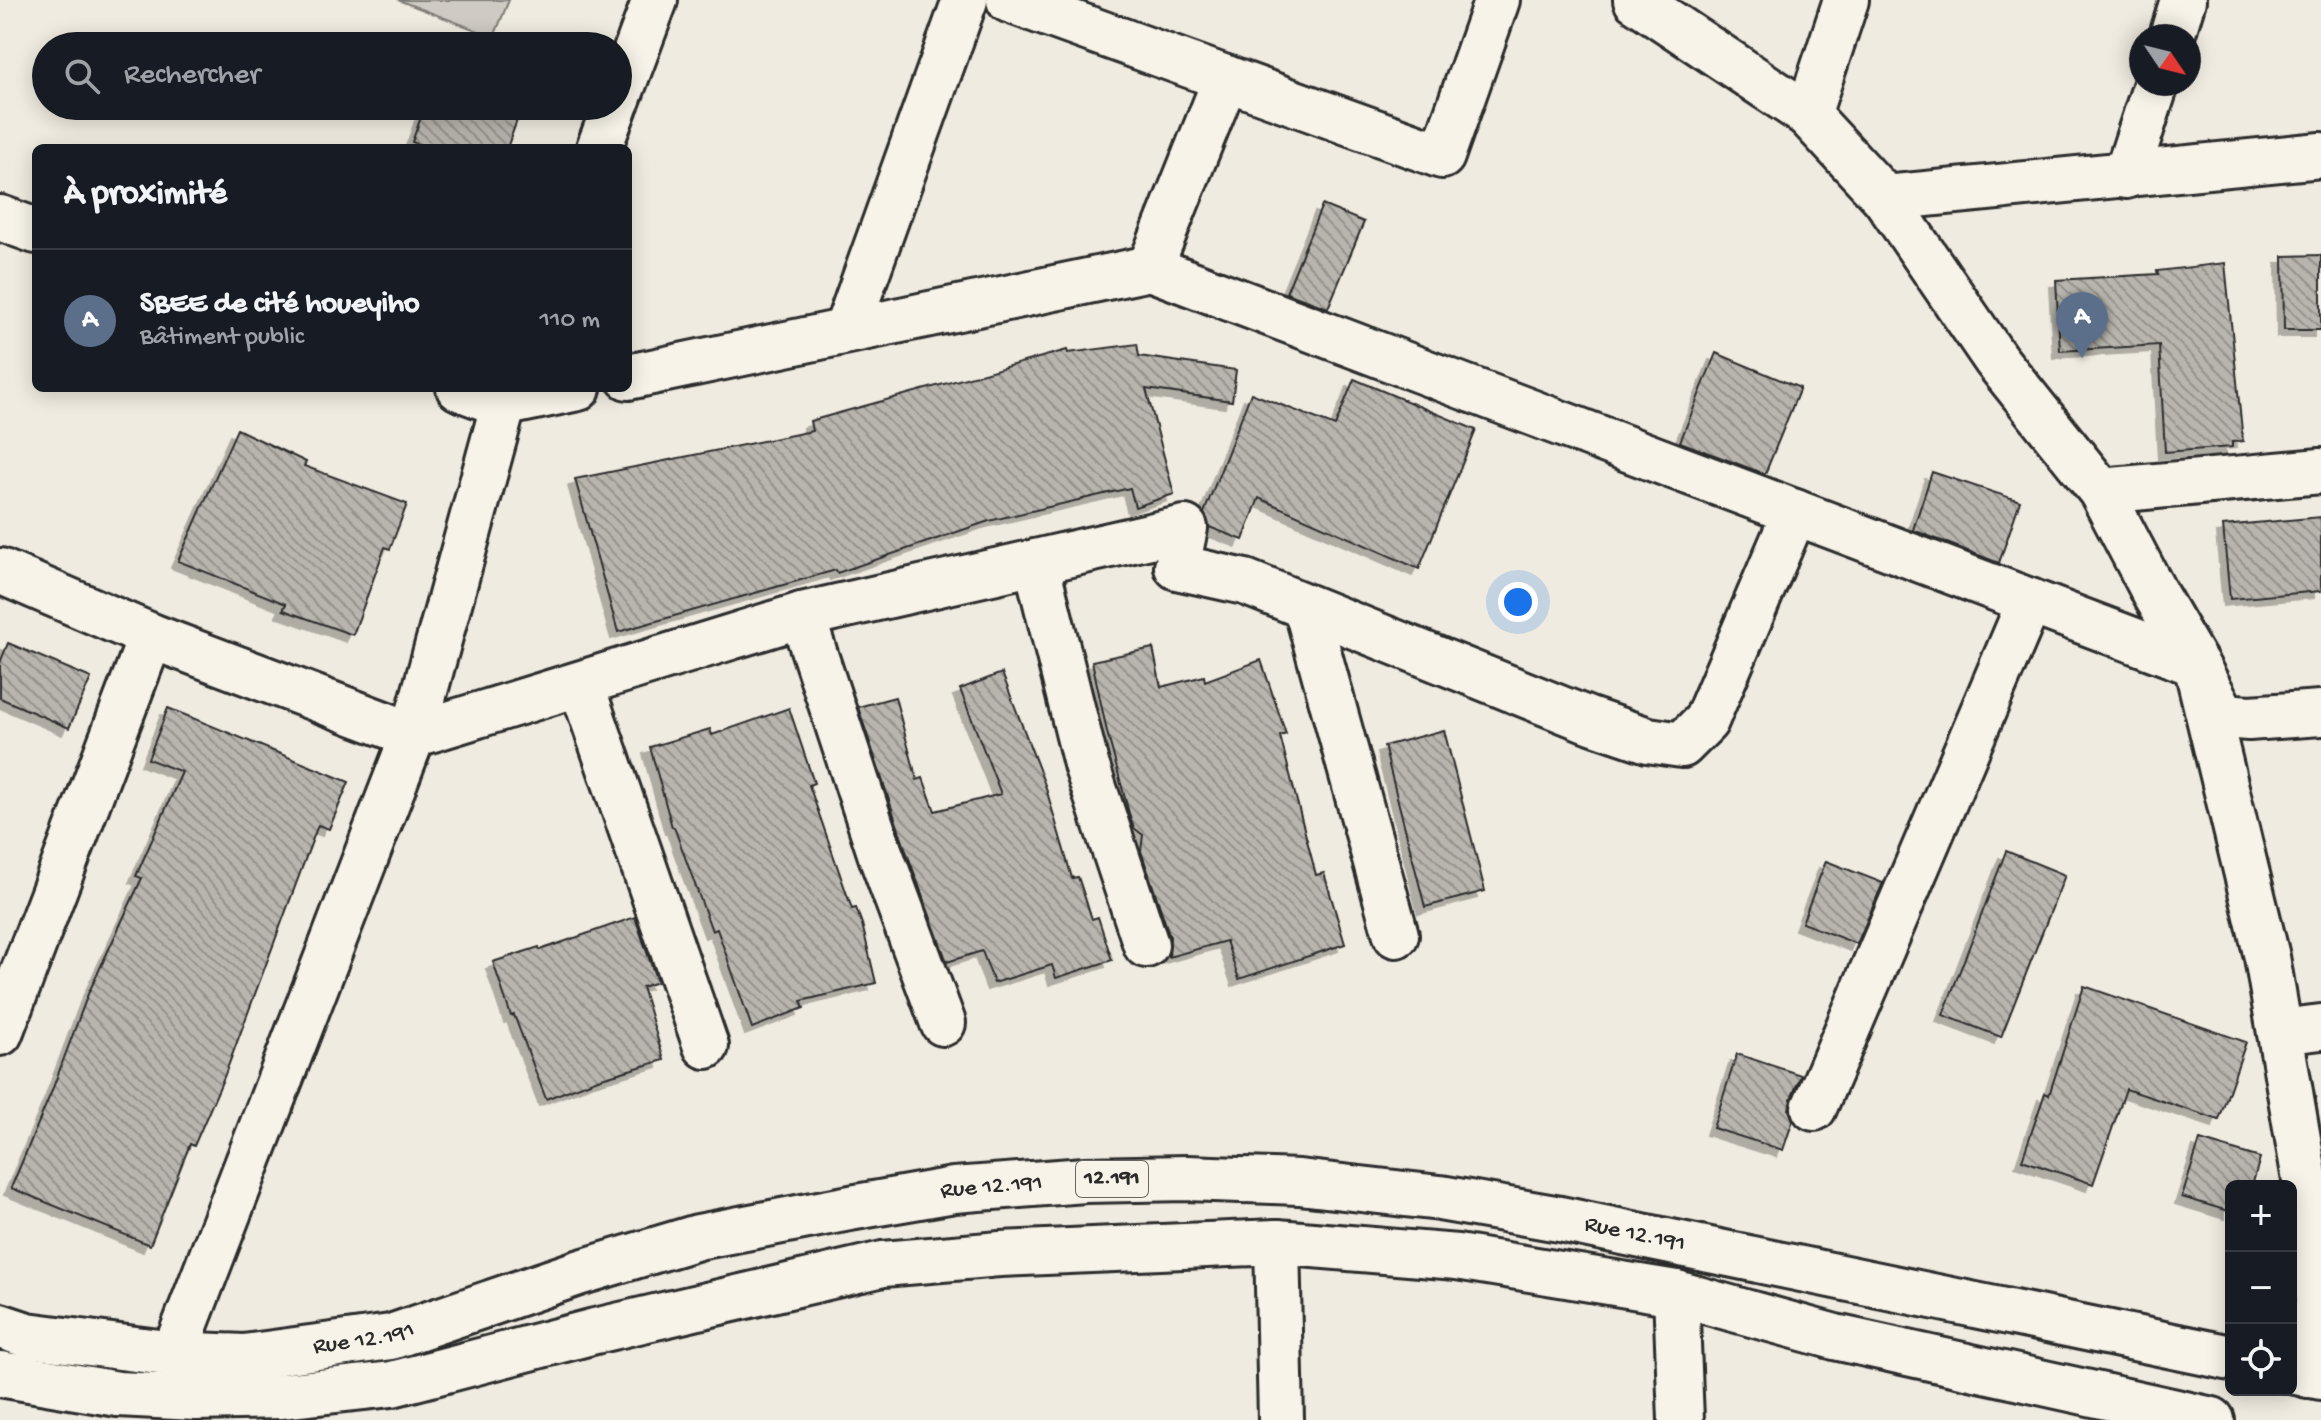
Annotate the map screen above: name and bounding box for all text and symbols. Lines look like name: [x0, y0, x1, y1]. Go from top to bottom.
north arrow: [2129, 24, 2201, 96]
search box: [32, 32, 632, 120]
icon: search: [60, 54, 104, 98]
text: Rechercher: [124, 59, 260, 94]
text: À proximité: [64, 176, 227, 216]
text: SBEE de cité houeyiho: [140, 288, 420, 323]
pin: A: [2056, 292, 2108, 358]
text: A: [82, 306, 98, 337]
text: 110 m: [540, 306, 600, 337]
text: Bâtiment public: [140, 323, 304, 354]
your location: [1498, 582, 1538, 622]
road number: 12.191: [1076, 1161, 1148, 1197]
street label: Rue 12.191: [938, 1169, 1044, 1207]
map controls: [2225, 1180, 2297, 1396]
button: +: [2225, 1180, 2297, 1252]
street label: Rue 12.191: [1582, 1210, 1688, 1259]
button: −: [2225, 1252, 2297, 1324]
street label: Rue 12.191: [311, 1315, 418, 1362]
button: locate: [2225, 1324, 2297, 1396]

